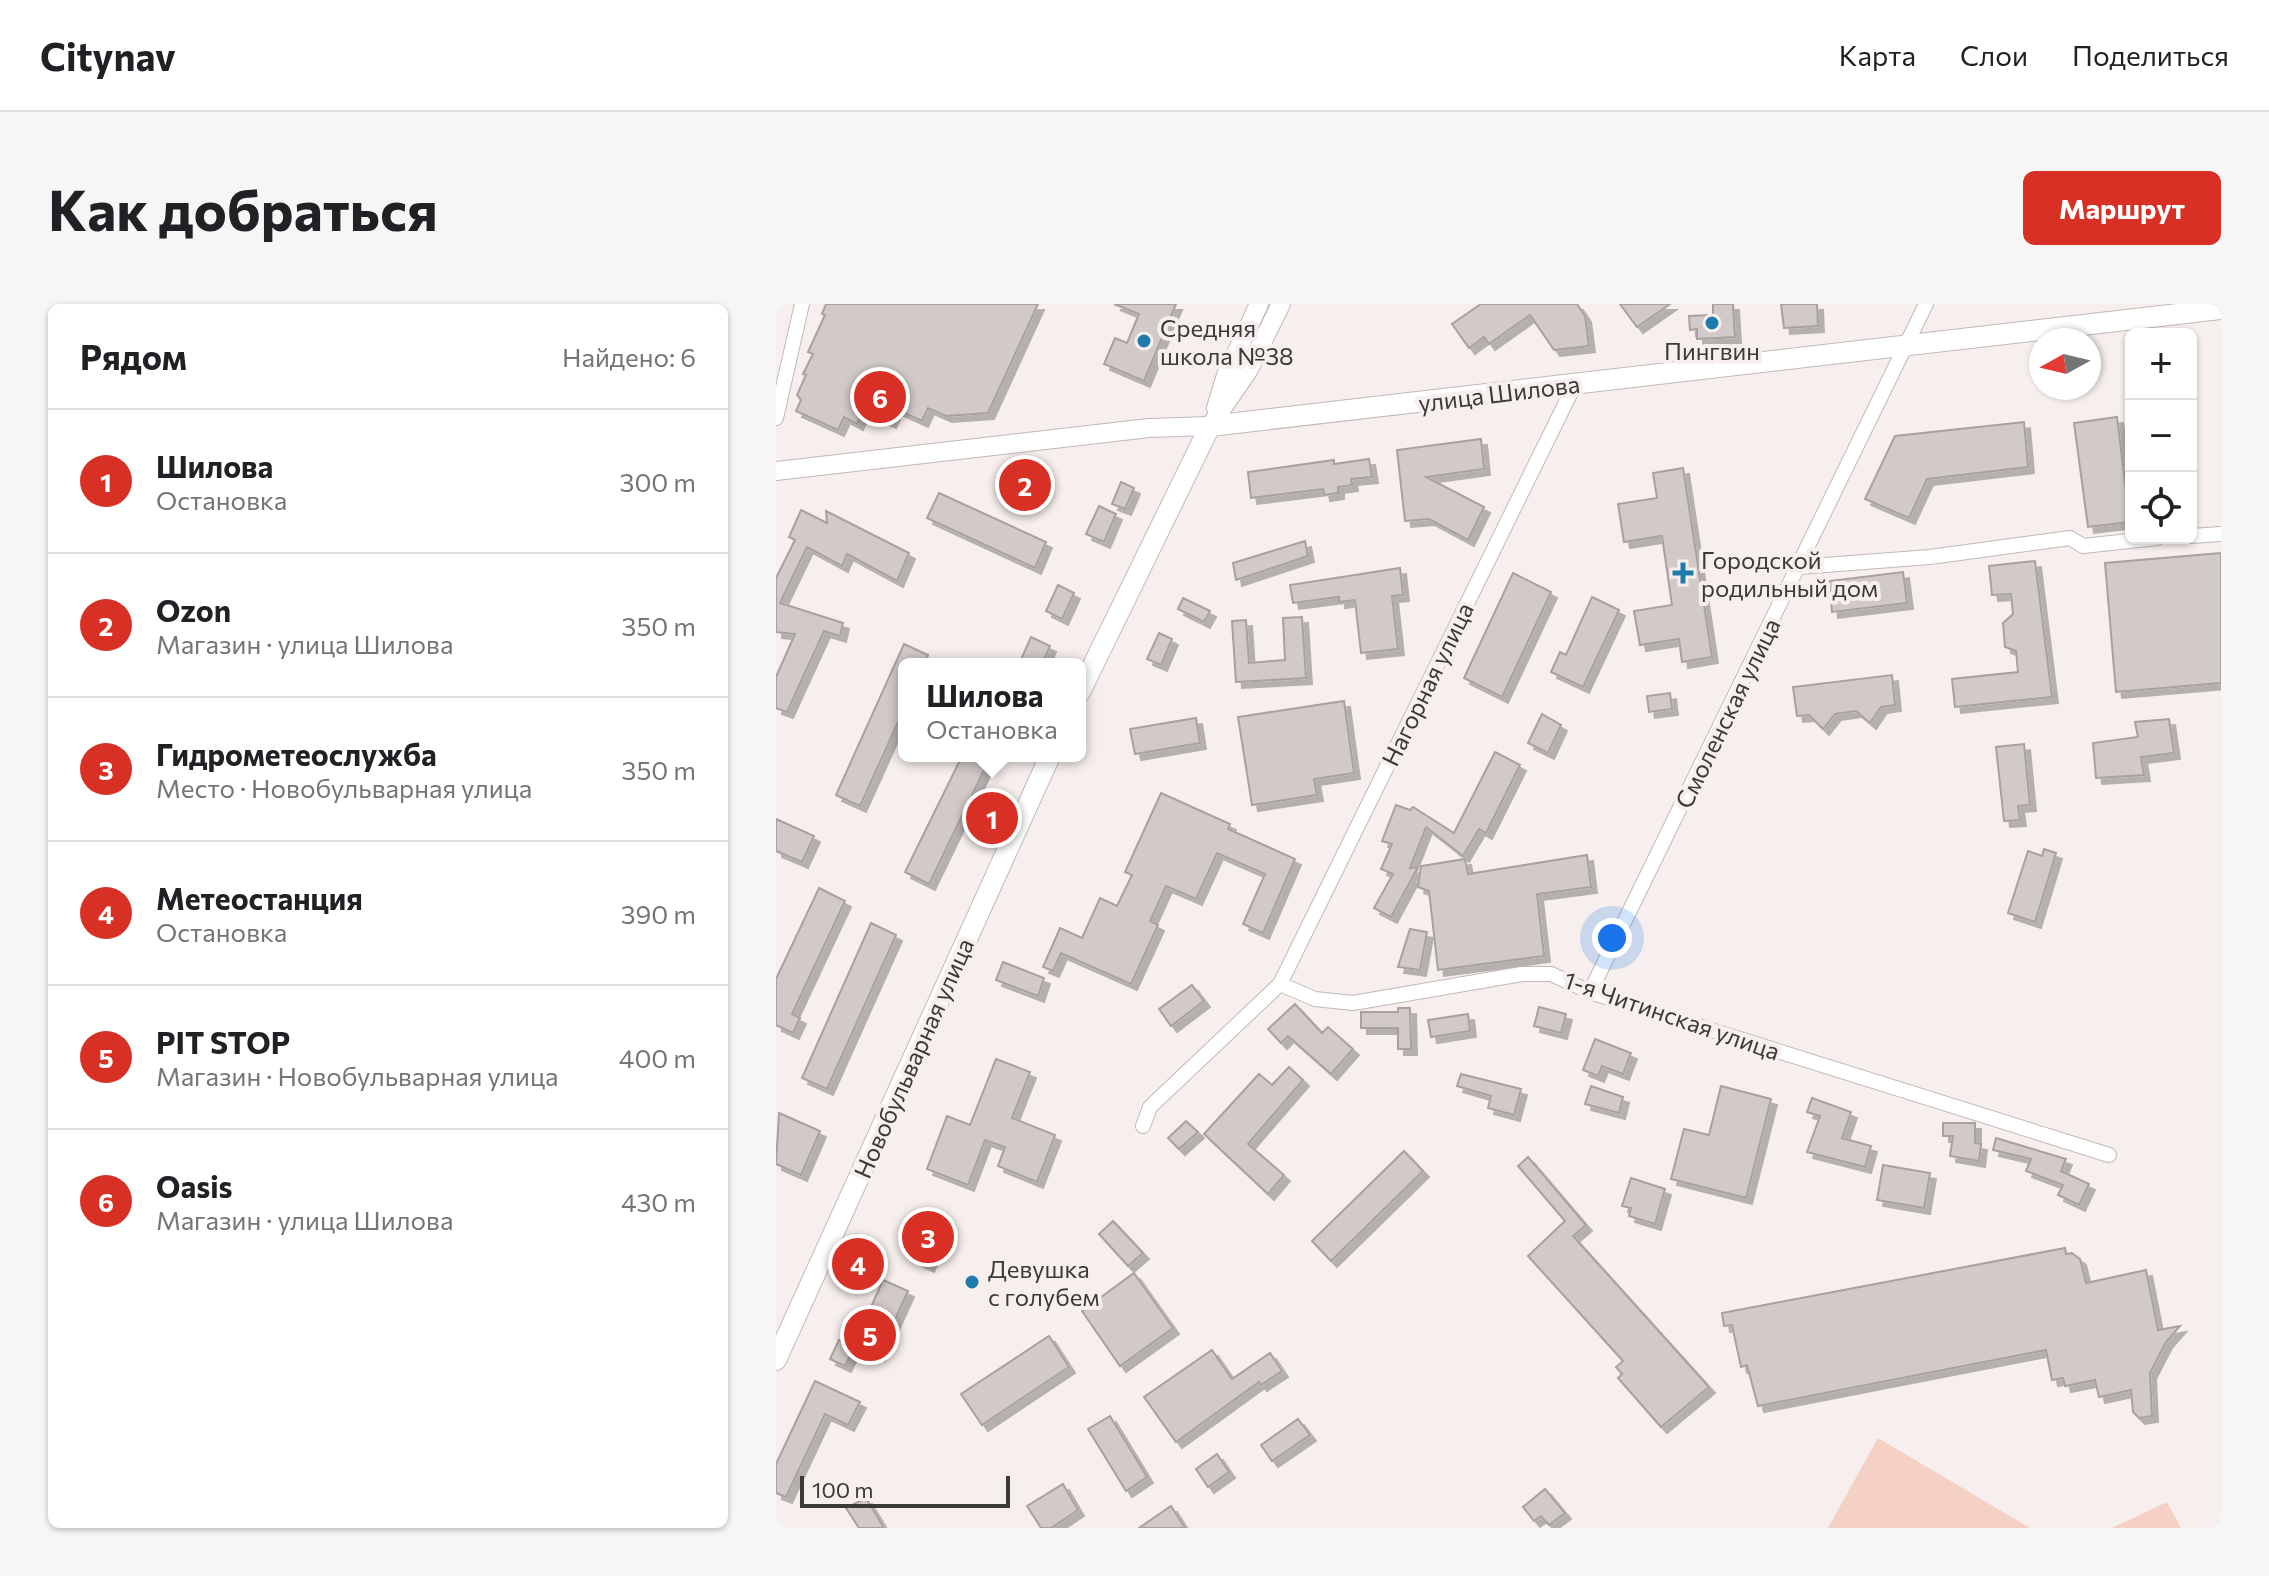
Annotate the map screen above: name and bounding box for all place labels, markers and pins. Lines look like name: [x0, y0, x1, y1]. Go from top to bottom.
place label: Средняя школа №38: [1160, 313, 1294, 370]
marker: Пингвин: [1703, 314, 1721, 332]
marker: Средняя школа №38: [1135, 332, 1153, 350]
place label: Пингвин: [1664, 336, 1760, 365]
pin: 6: [854, 367, 906, 427]
pin: 2: [999, 455, 1051, 515]
place label: Городской родильный дом: [1701, 545, 1878, 602]
marker: Городской родильный дом: [1672, 562, 1694, 584]
pin: 1: [966, 788, 1018, 848]
pin: 3: [902, 1207, 954, 1267]
pin: 4: [832, 1234, 884, 1294]
place label: Девушка с голубем: [988, 1254, 1100, 1311]
marker: Девушка с голубем: [963, 1273, 981, 1291]
pin: 5: [844, 1305, 896, 1365]

